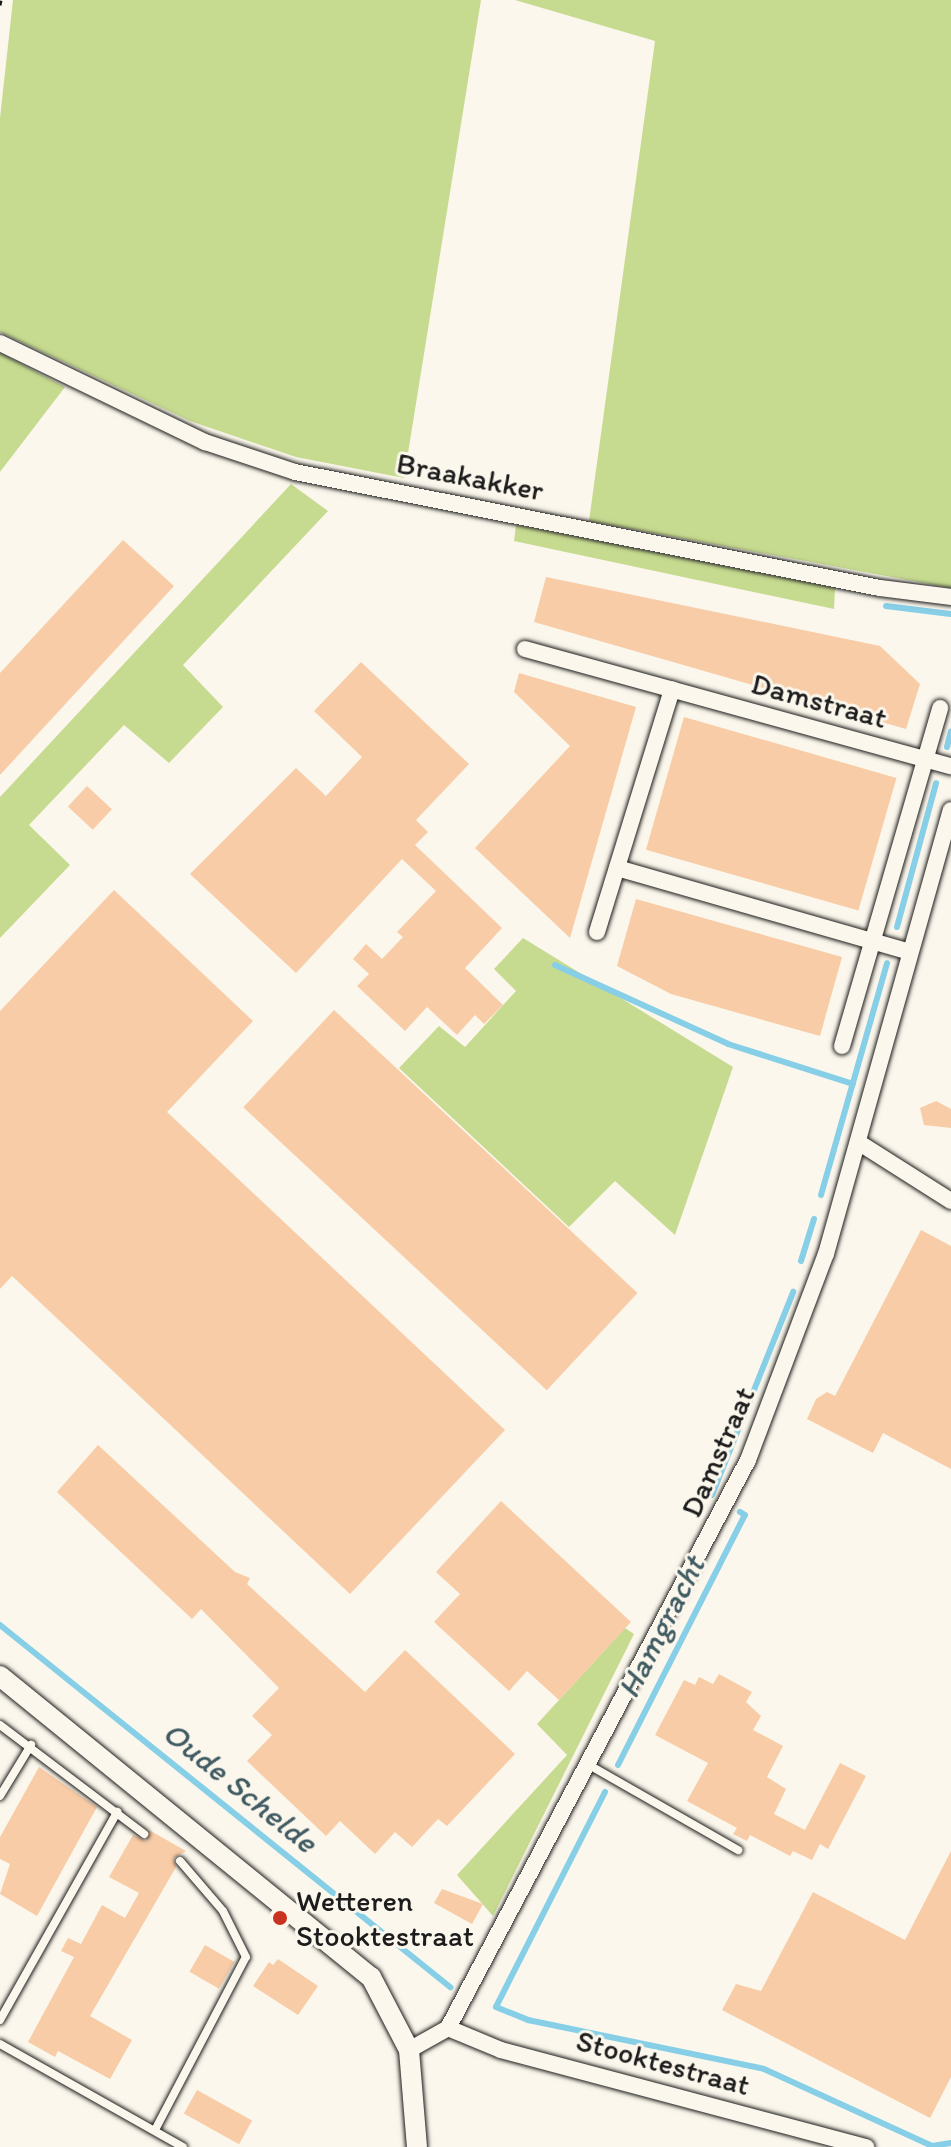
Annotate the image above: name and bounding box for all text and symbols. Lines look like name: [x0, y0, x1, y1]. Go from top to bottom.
street label: Braakakker: [393, 445, 547, 509]
street label: Damstraat: [747, 666, 891, 736]
street label: Damstraat: [673, 1381, 763, 1523]
water label: Hamgracht: [609, 1550, 713, 1704]
water label: Oude Schelde: [155, 1713, 325, 1861]
place label: Wetteren Stooktestraat: [296, 1883, 474, 1954]
marker: Wetteren Stooktestraat: [271, 1909, 289, 1927]
street label: Stooktestraat: [572, 2023, 754, 2103]

